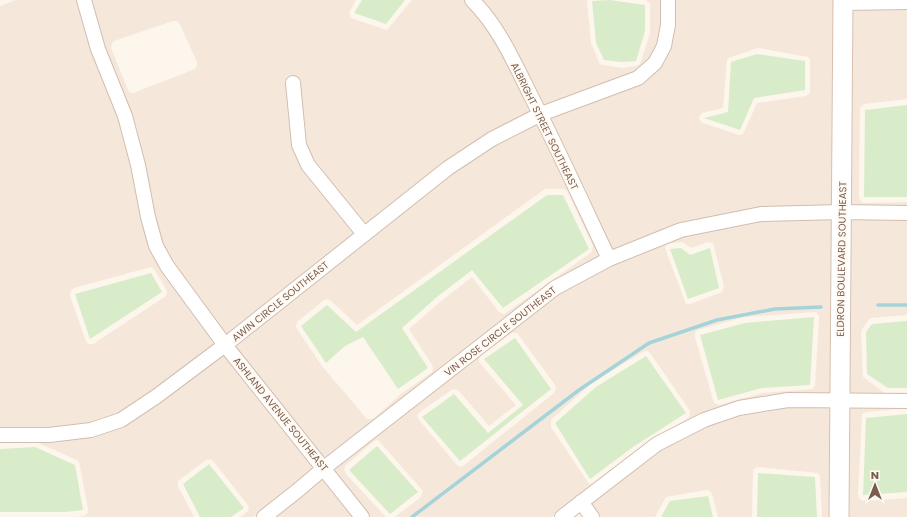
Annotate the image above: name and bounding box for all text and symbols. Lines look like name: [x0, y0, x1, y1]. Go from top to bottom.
street label: ALBRIGHT STREET SOUTHEAST: [507, 60, 582, 193]
street label: ELDRON BOULEVARD SOUTHEAST: [833, 180, 850, 337]
street label: AWIN CIRCLE SOUTHEAST: [229, 257, 332, 345]
street label: VIN ROSE CIRCLE SOUTHEAST: [441, 282, 560, 380]
street label: ASHLAND AVENUE SOUTHEAST: [230, 354, 332, 475]
north arrow: [855, 465, 895, 505]
text: N: [871, 467, 879, 483]

